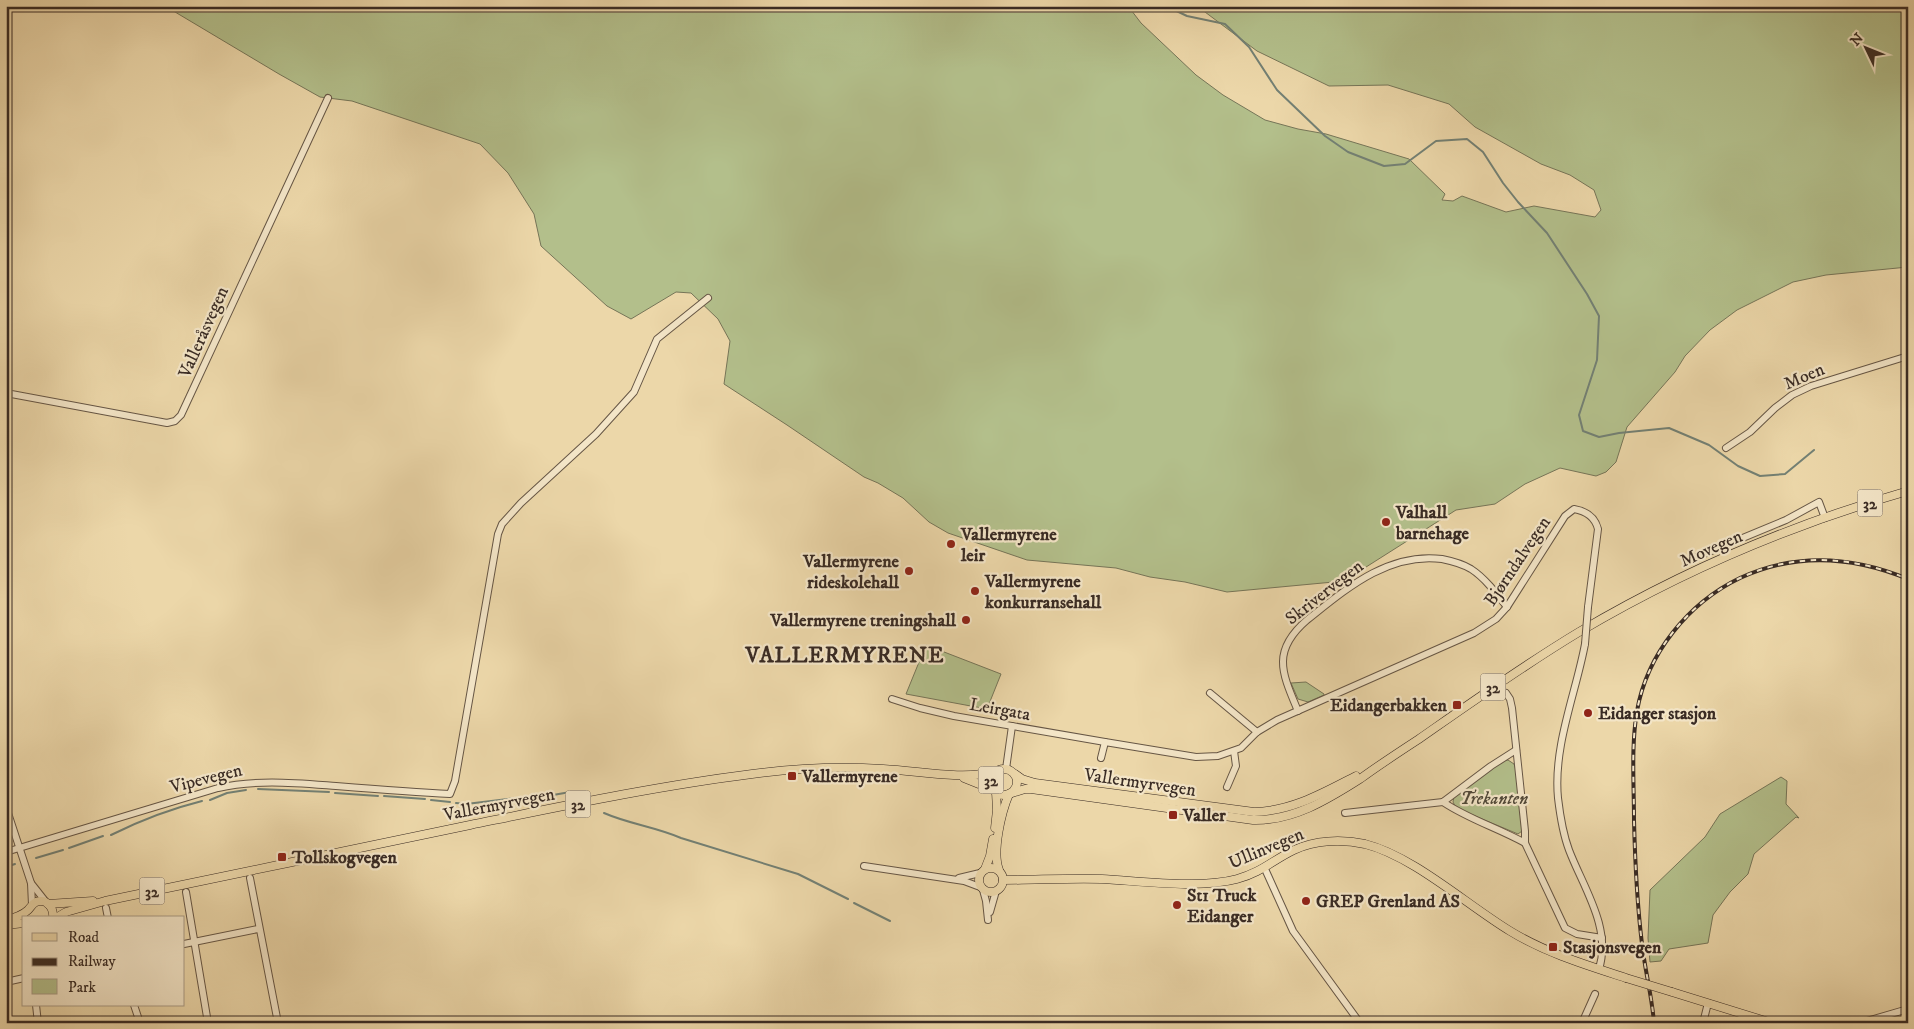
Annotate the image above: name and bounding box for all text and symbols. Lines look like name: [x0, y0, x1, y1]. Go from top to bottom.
north arrow: [1842, 22, 1892, 72]
text: N: [1847, 29, 1868, 50]
street label: Valleråsvegen: [174, 283, 234, 382]
street label: Moen: [1781, 358, 1828, 395]
road number: 32: [1858, 489, 1882, 516]
place label: Valhall barnehage: [1395, 502, 1469, 545]
street label: Bjørndalvegen: [1480, 512, 1556, 611]
marker: Valhall barnehage: [1380, 516, 1392, 528]
place label: Vallermyrene leir: [960, 524, 1057, 567]
street label: Movegen: [1677, 525, 1747, 572]
marker: Vallermyrene leir: [945, 538, 957, 550]
place label: Vallermyrene rideskolehall: [802, 551, 900, 594]
street label: Skrivervegen: [1281, 555, 1368, 630]
marker: Vallermyrene rideskolehall: [903, 565, 915, 577]
place label: Vallermyrene konkurransehall: [984, 571, 1102, 614]
marker: Vallermyrene konkurransehall: [969, 585, 981, 597]
place label: Vallermyrene treningshall: [769, 610, 957, 632]
marker: Vallermyrene treningshall: [960, 614, 972, 626]
district label: VALLERMYRENE: [744, 642, 945, 669]
road number: 32: [1480, 674, 1506, 700]
street label: Leirgata: [968, 694, 1032, 726]
place label: Eidangerbakken: [1330, 695, 1448, 717]
marker: Eidangerbakken: [1451, 699, 1463, 711]
place label: Eidanger stasjon: [1598, 703, 1717, 725]
marker: Eidanger stasjon: [1582, 707, 1594, 719]
street label: Vipevegen: [167, 759, 245, 799]
street label: Vallermyrvegen: [1082, 764, 1198, 802]
place label: Vallermyrene: [801, 766, 898, 788]
road number: 32: [978, 766, 1004, 794]
marker: Vallermyrene: [786, 770, 798, 782]
street label: Vallermyrvegen: [441, 783, 557, 827]
park label: Trekanten: [1460, 788, 1528, 810]
road number: 32: [566, 791, 590, 818]
place label: Valler: [1182, 805, 1226, 827]
marker: Valler: [1167, 809, 1179, 821]
street label: Ullinvegen: [1225, 823, 1308, 875]
place label: Tollskogvegen: [291, 847, 397, 869]
marker: Tollskogvegen: [276, 851, 288, 863]
road number: 32: [140, 878, 164, 904]
place label: St1 Truck Eidanger: [1187, 885, 1258, 928]
place label: GREP Grenland AS: [1316, 891, 1460, 913]
marker: GREP Grenland AS: [1300, 895, 1312, 907]
marker: St1 Truck Eidanger: [1171, 899, 1183, 911]
legend: [22, 916, 185, 1006]
text: Road: [68, 928, 100, 947]
place label: Stasjonsvegen: [1563, 937, 1662, 959]
marker: Stasjonsvegen: [1547, 941, 1559, 953]
text: Railway: [68, 952, 116, 971]
text: Park: [68, 978, 97, 997]

